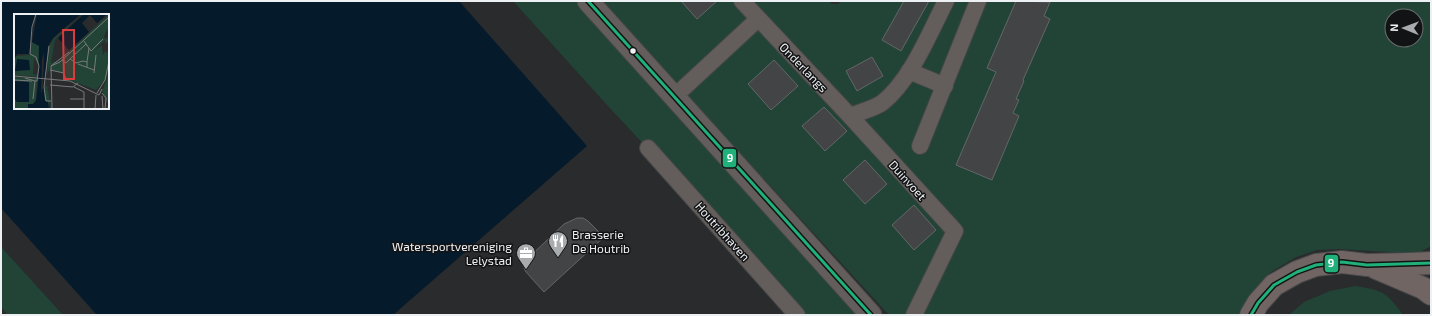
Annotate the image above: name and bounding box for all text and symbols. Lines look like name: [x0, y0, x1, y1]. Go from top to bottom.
north arrow: [1384, 8, 1424, 48]
inset map: [14, 14, 109, 109]
text: N: [1387, 24, 1400, 32]
street label: Onderlangs: [777, 39, 831, 95]
unlabelled marker: [628, 46, 638, 56]
line badge: 9: [722, 148, 737, 168]
text: 9: [727, 151, 733, 164]
street label: Duinvoet: [886, 157, 930, 203]
street label: Houtribhaven: [693, 199, 753, 263]
place label: Brasserie De Houtrib: [572, 227, 630, 255]
restaurant icon: Brasserie De Houtrib: [547, 230, 569, 258]
place label: Watersportvereniging Lelystad: [392, 239, 512, 267]
office icon: Watersportvereniging Lelystad: [515, 242, 537, 270]
line badge: 9: [1324, 254, 1339, 273]
text: 9: [1328, 256, 1334, 269]

